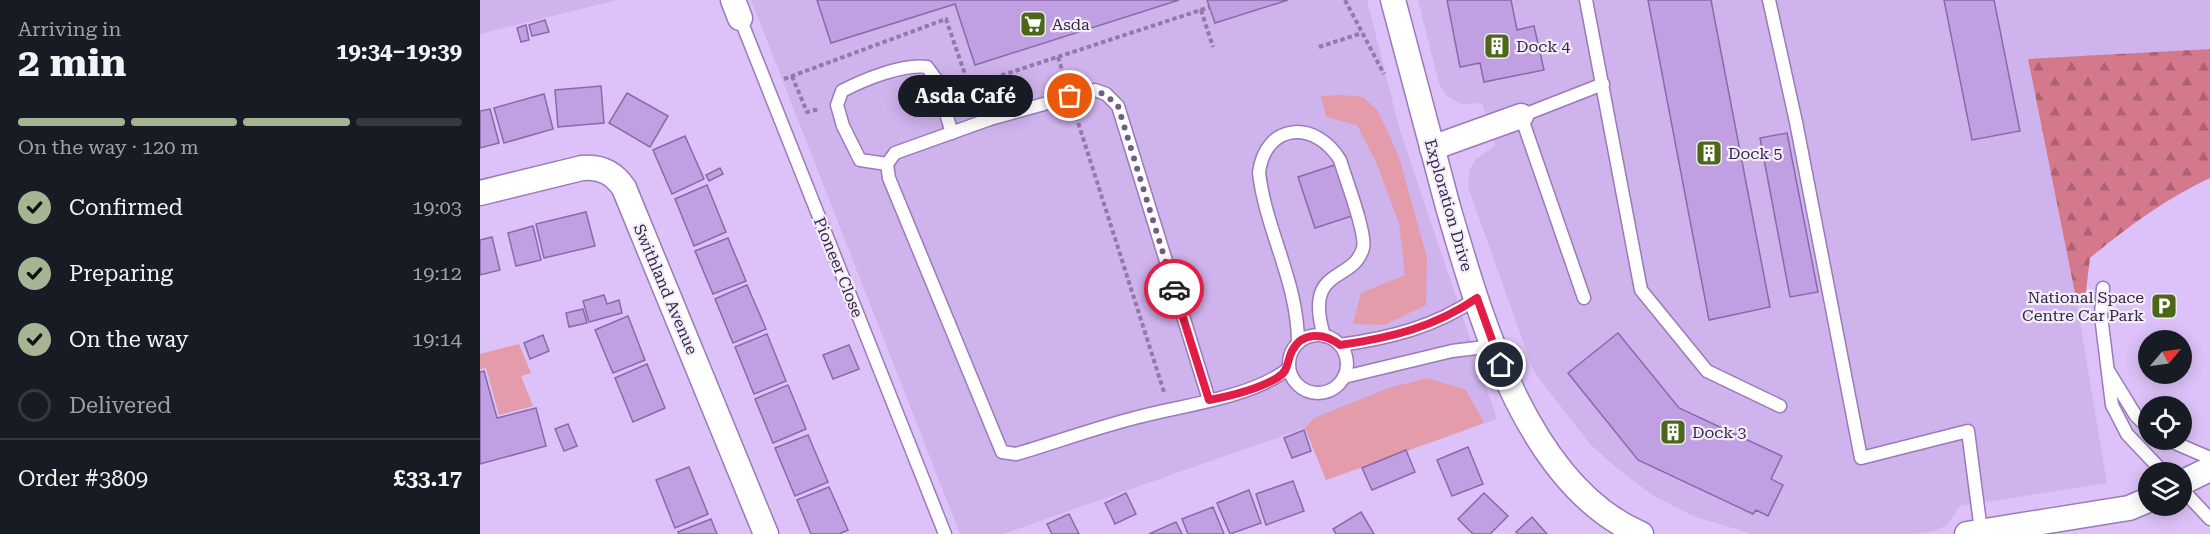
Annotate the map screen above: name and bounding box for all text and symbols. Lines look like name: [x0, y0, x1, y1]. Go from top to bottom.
supermarket icon: Asda: [1018, 9, 1048, 39]
place label: Asda: [1052, 15, 1090, 34]
text: Arriving in: [18, 17, 121, 41]
building icon: Dock 4: [1482, 31, 1512, 61]
place label: Dock 4: [1516, 37, 1570, 56]
text: 19:34–19:39: [336, 39, 462, 64]
text: 2 min: [18, 40, 126, 86]
pin: [1044, 70, 1095, 121]
callout: Asda Café: [899, 75, 1034, 117]
icon: bag: [1053, 79, 1086, 112]
text: Asda Café: [915, 84, 1016, 108]
text: On the way · 120 m: [18, 135, 199, 159]
street label: Exploration Drive: [1421, 137, 1477, 274]
building icon: Dock 5: [1694, 138, 1724, 168]
place label: Dock 5: [1728, 144, 1782, 163]
icon: check: [18, 191, 51, 224]
text: Confirmed: [69, 195, 183, 220]
text: 19:03: [412, 195, 462, 219]
street label: Pioneer Close: [810, 214, 867, 320]
street label: Swithland Avenue: [629, 221, 702, 358]
icon: check: [18, 257, 51, 290]
courier: [1144, 259, 1204, 319]
text: Preparing: [69, 261, 173, 286]
text: 19:12: [412, 261, 462, 285]
icon: car: [1158, 273, 1191, 306]
place label: National Space Centre Car Park: [2022, 288, 2144, 325]
parking icon: National Space Centre Car Park: [2149, 291, 2179, 321]
icon: check: [18, 323, 51, 356]
text: On the way: [69, 327, 189, 352]
text: 19:14: [412, 327, 462, 351]
north arrow: [2138, 330, 2192, 384]
map controls: [2138, 330, 2192, 516]
pin: [1475, 339, 1526, 390]
icon: home: [1484, 348, 1517, 381]
text: Delivered: [69, 393, 171, 418]
button: locate: [2138, 396, 2192, 450]
building icon: Dock 3: [1658, 417, 1688, 447]
place label: Dock 3: [1692, 423, 1746, 442]
button: layers: [2138, 462, 2192, 516]
text: Order #3809: [18, 466, 148, 491]
text: £33.17: [393, 466, 462, 491]

